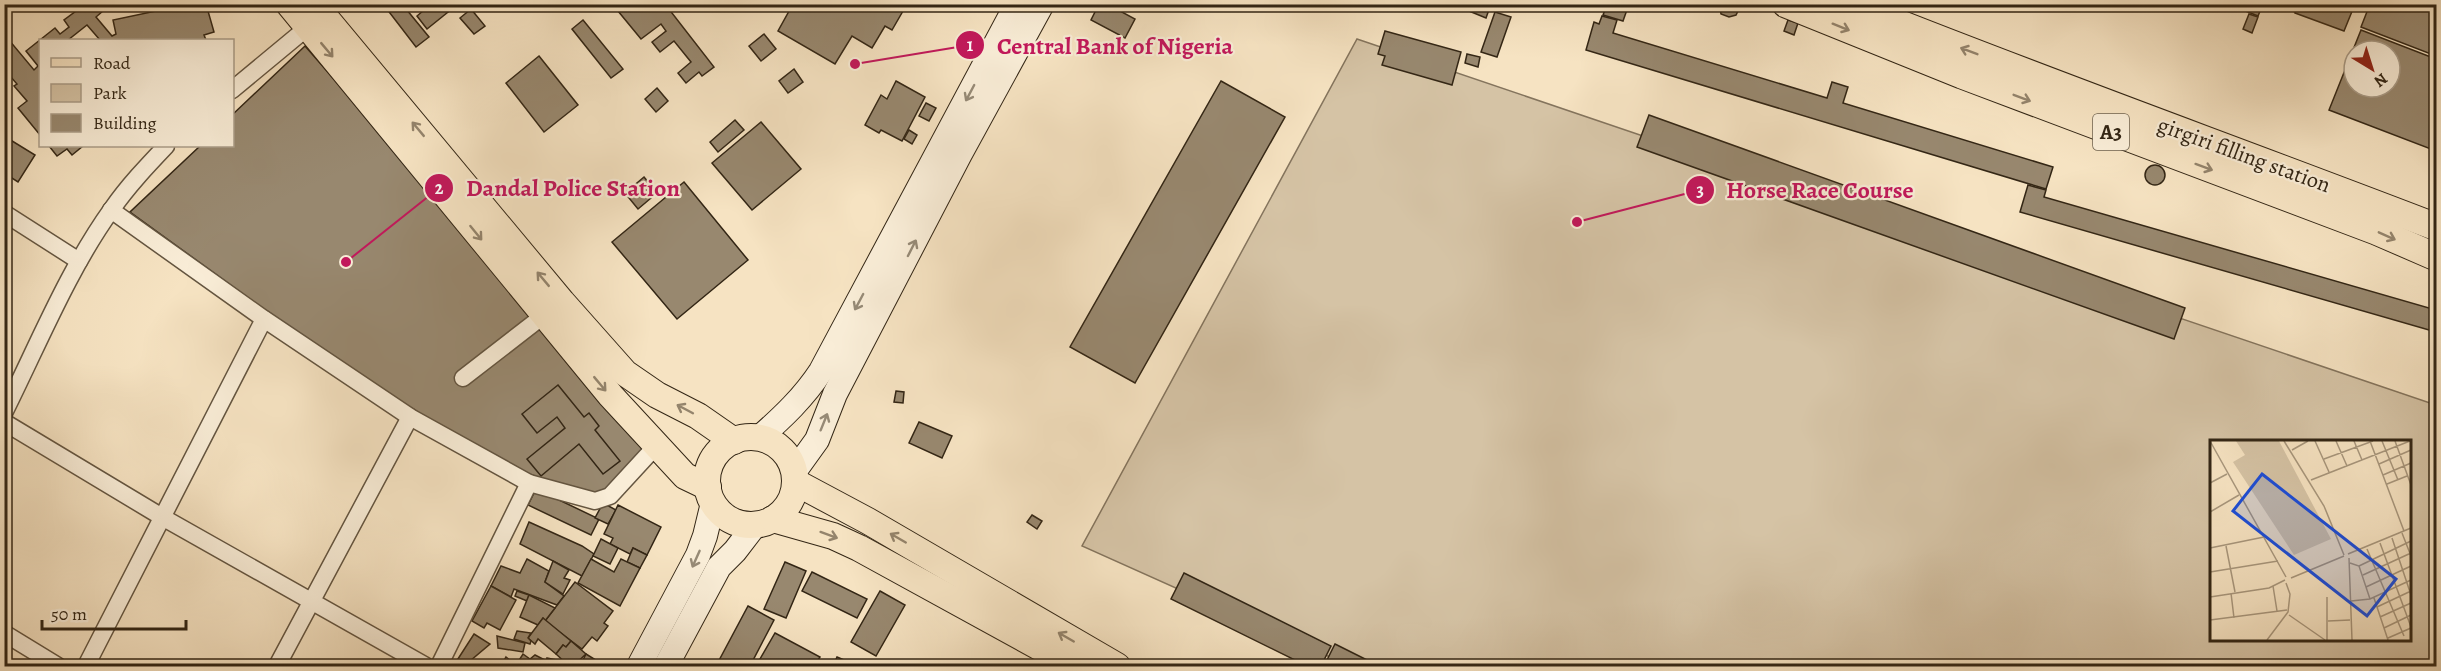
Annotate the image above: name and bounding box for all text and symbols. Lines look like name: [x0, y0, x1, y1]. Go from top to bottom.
one-way arrow: [1831, 22, 1849, 33]
callout: Central Bank of Nigeria: [955, 24, 1245, 66]
text: Central Bank of Nigeria: [997, 30, 1233, 62]
text: 1: [967, 33, 974, 57]
legend: [39, 39, 234, 147]
north arrow: [2342, 39, 2402, 99]
one-way arrow: [320, 42, 333, 58]
one-way arrow: [1960, 45, 1979, 56]
text: Road: [93, 51, 131, 75]
text: N: [2369, 68, 2392, 93]
text: Park: [93, 81, 127, 105]
one-way arrow: [964, 84, 976, 101]
one-way arrow: [2012, 94, 2031, 105]
street label: girgiri filling station: [2153, 110, 2335, 200]
text: Building: [93, 111, 157, 135]
road number: A3: [2093, 114, 2129, 150]
one-way arrow: [411, 122, 425, 137]
one-way arrow: [2194, 163, 2213, 174]
callout: Dandal Police Station: [424, 167, 692, 209]
callout: Horse Race Course: [1685, 169, 1926, 211]
text: Dandal Police Station: [466, 172, 680, 204]
text: Horse Race Course: [1726, 174, 1914, 206]
text: 2: [435, 176, 444, 200]
text: 3: [1696, 178, 1704, 202]
one-way arrow: [470, 225, 483, 241]
one-way arrow: [2378, 231, 2396, 242]
one-way arrow: [906, 239, 918, 257]
one-way arrow: [536, 271, 549, 287]
one-way arrow: [853, 293, 864, 311]
one-way arrow: [594, 376, 607, 392]
one-way arrow: [677, 403, 694, 415]
one-way arrow: [819, 413, 830, 432]
inset map: [2210, 440, 2411, 641]
one-way arrow: [819, 530, 838, 541]
one-way arrow: [890, 532, 907, 544]
one-way arrow: [689, 549, 701, 567]
scale bar: [42, 593, 186, 631]
text: 50 m: [51, 602, 87, 626]
one-way arrow: [1058, 631, 1075, 643]

